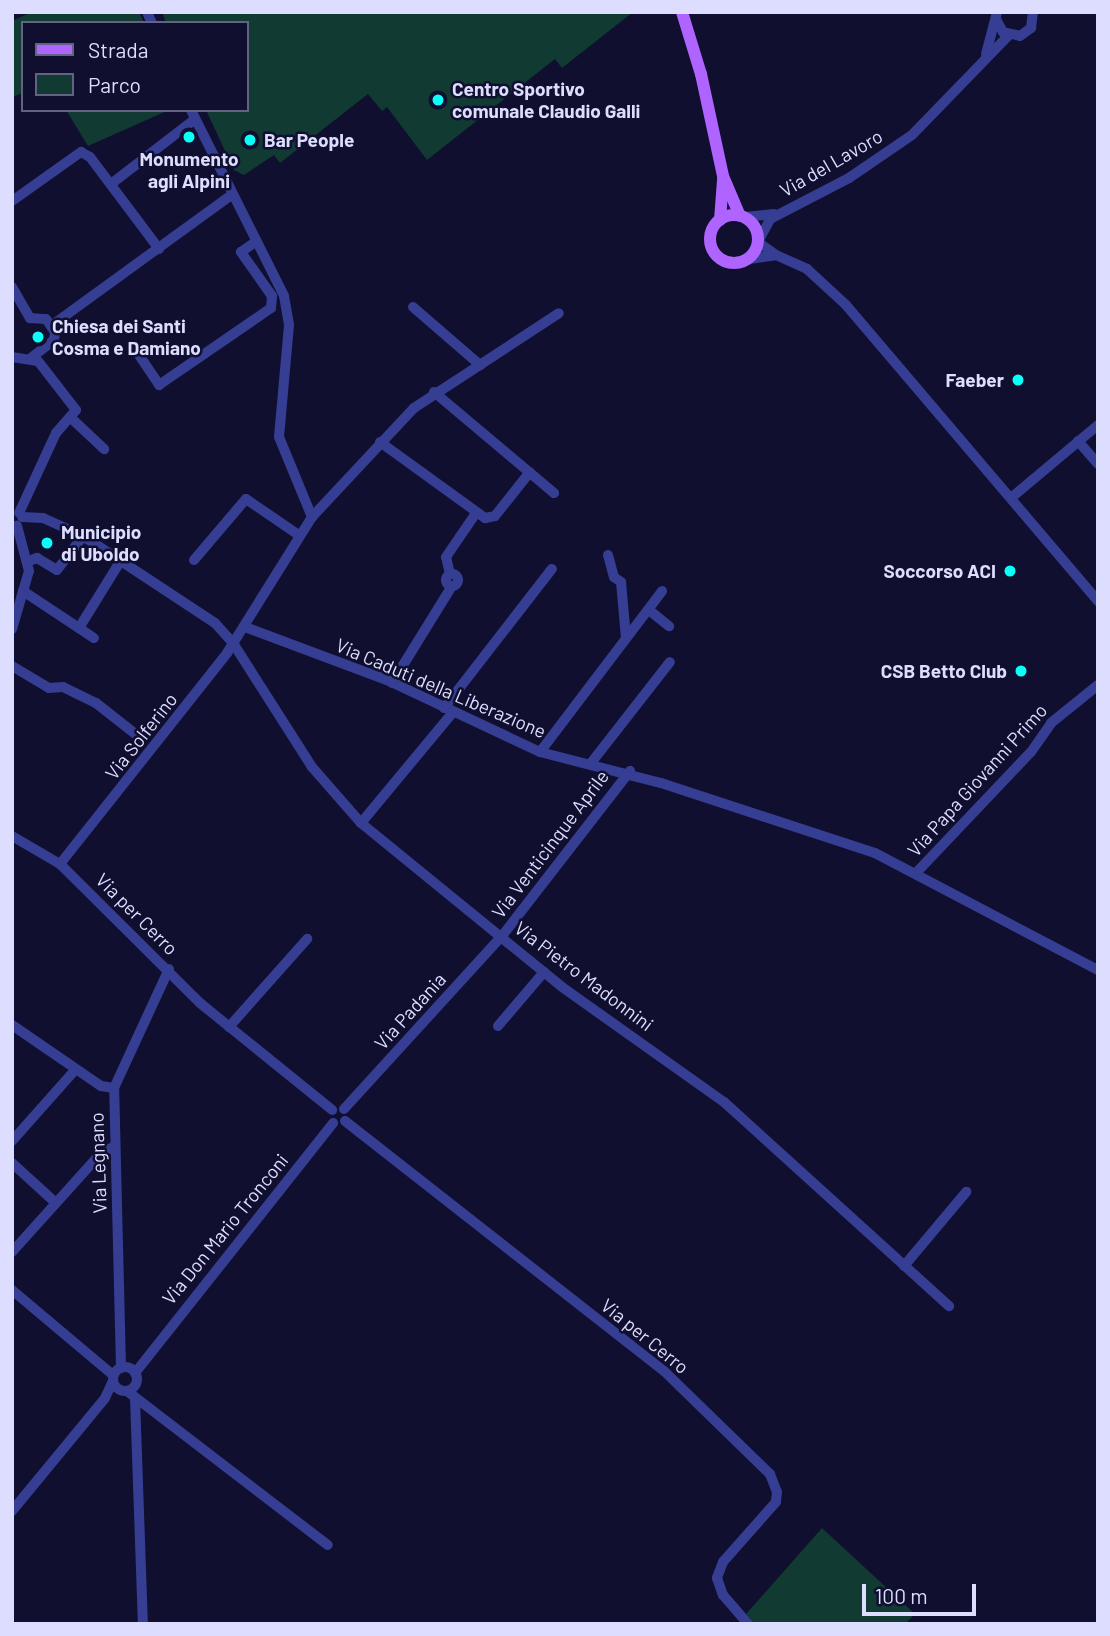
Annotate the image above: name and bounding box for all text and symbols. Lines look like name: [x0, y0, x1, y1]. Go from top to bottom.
legend: [21, 21, 248, 112]
text: Strada: [88, 37, 148, 62]
text: Parco: [88, 72, 141, 97]
place label: Centro Sportivo comunale Claudio Galli: [452, 78, 640, 122]
marker: Centro Sportivo comunale Claudio Galli: [430, 92, 446, 108]
street label: Via del Lavoro: [776, 124, 886, 202]
marker: Monumento agli Alpini: [181, 129, 197, 145]
place label: Bar People: [264, 129, 354, 151]
marker: Bar People: [242, 132, 258, 148]
place label: Monumento agli Alpini: [139, 148, 239, 192]
place label: Chiesa dei Santi Cosma e Damiano: [52, 315, 201, 359]
marker: Chiesa dei Santi Cosma e Damiano: [30, 329, 46, 345]
place label: Faeber: [946, 369, 1004, 391]
marker: Faeber: [1010, 372, 1026, 388]
place label: Municipio di Uboldo: [61, 521, 141, 565]
marker: Municipio di Uboldo: [39, 535, 55, 551]
place label: Soccorso ACI: [883, 560, 996, 582]
marker: Soccorso ACI: [1002, 563, 1018, 579]
street label: Via Caduti della Liberazione: [333, 633, 549, 743]
place label: CSB Betto Club: [881, 660, 1007, 682]
marker: CSB Betto Club: [1013, 663, 1029, 679]
street label: Via Solferino: [100, 688, 182, 784]
street label: Via Papa Giovanni Primo: [902, 699, 1052, 861]
street label: Via Venticinque Aprile: [487, 765, 613, 923]
street label: Via per Cerro: [91, 868, 183, 960]
street label: Via Pietro Madonnini: [510, 916, 658, 1036]
street label: Via Padania: [370, 968, 450, 1054]
street label: Via Legnano: [85, 1112, 111, 1214]
street label: Via Don Mario Tronconi: [157, 1149, 293, 1309]
street label: Via per Cerro: [596, 1294, 694, 1378]
scale bar: [865, 1570, 979, 1614]
text: 100 m: [875, 1583, 928, 1608]

